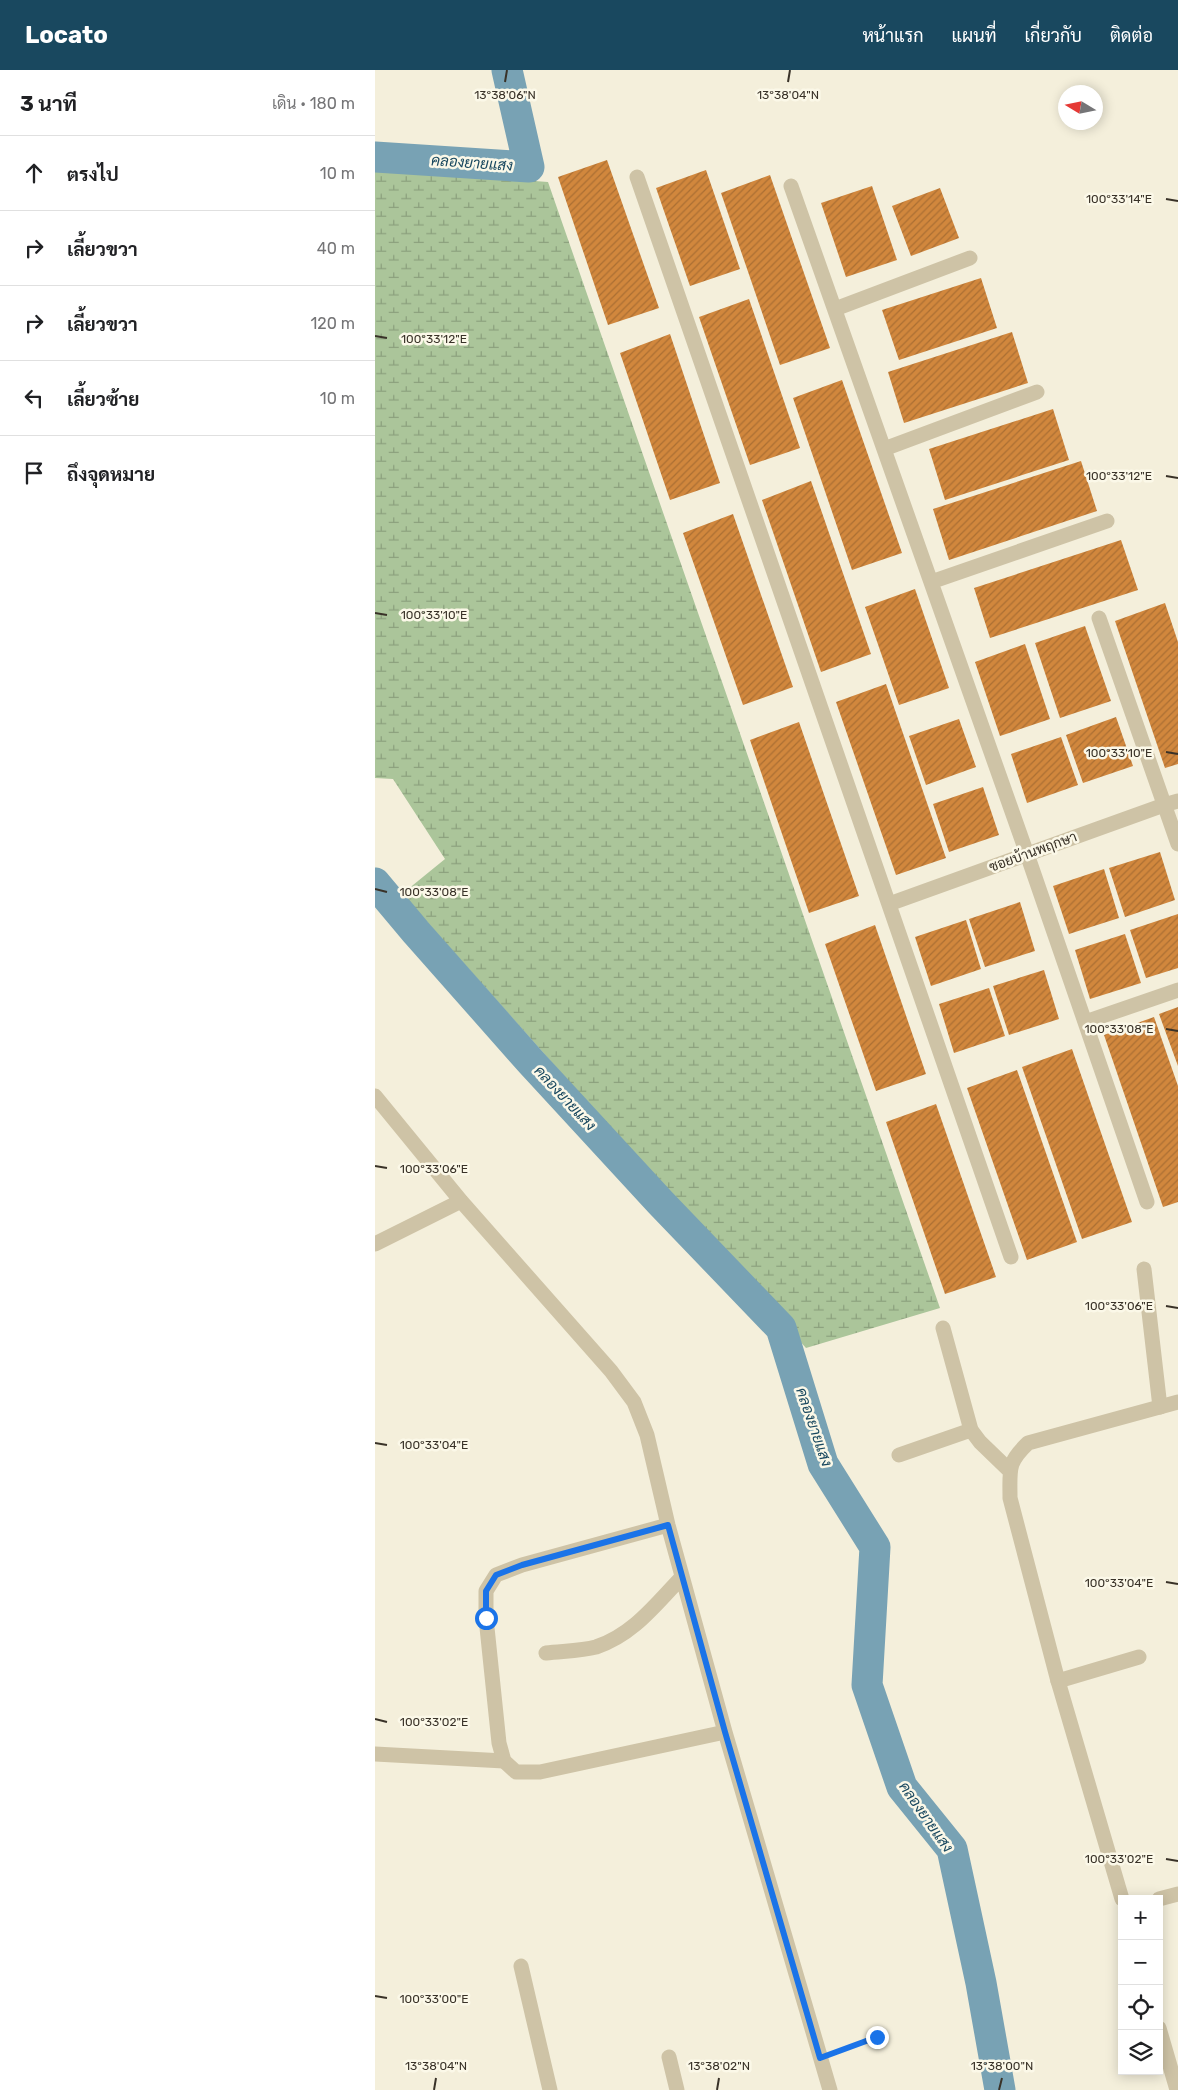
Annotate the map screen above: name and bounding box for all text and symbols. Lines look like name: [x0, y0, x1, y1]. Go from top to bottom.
text: Locato: [25, 21, 108, 49]
text: หน้าแรก: [862, 25, 924, 47]
text: แผนที่: [952, 25, 996, 47]
text: เกี่ยวกับ: [1024, 25, 1082, 47]
text: ติดต่อ: [1110, 25, 1153, 47]
north arrow: [1058, 85, 1103, 130]
text: 13°38'06"N: [474, 88, 536, 102]
text: 13°38'04"N: [757, 88, 819, 102]
text: 3 นาที: [20, 91, 77, 116]
text: เดิน · 180 m: [272, 94, 355, 113]
water label: คลองยายแสง: [430, 151, 514, 175]
icon: ahead: [20, 159, 48, 187]
text: ตรงไป: [67, 163, 119, 186]
text: 10 m: [320, 164, 355, 183]
text: 100°33'14"E: [1086, 192, 1152, 206]
icon: right: [20, 234, 48, 262]
text: เลี้ยวขวา: [67, 238, 138, 261]
text: 40 m: [317, 239, 355, 258]
icon: right: [20, 309, 48, 337]
text: เลี้ยวขวา: [67, 313, 138, 336]
text: 120 m: [310, 314, 355, 333]
text: 100°33'12"E: [401, 332, 467, 346]
icon: left: [20, 384, 48, 412]
text: เลี้ยวซ้าย: [67, 388, 139, 411]
text: 10 m: [320, 389, 355, 408]
icon: arrive: [20, 459, 48, 487]
text: ถึงจุดหมาย: [67, 463, 155, 486]
text: 100°33'12"E: [1086, 469, 1152, 483]
text: 100°33'10"E: [401, 608, 467, 622]
text: 100°33'10"E: [1086, 746, 1152, 760]
street label: ซอยบ้านพฤกษา: [986, 827, 1079, 876]
text: 100°33'08"E: [399, 885, 469, 899]
text: 100°33'08"E: [1084, 1022, 1154, 1036]
water label: คลองยายแสง: [530, 1062, 600, 1134]
text: 100°33'06"E: [400, 1162, 468, 1176]
text: 100°33'06"E: [1085, 1299, 1153, 1313]
water label: คลองยายแสง: [792, 1385, 836, 1469]
text: 100°33'04"E: [400, 1438, 468, 1452]
text: 100°33'04"E: [1085, 1576, 1153, 1590]
route start: [475, 1607, 498, 1630]
text: 100°33'02"E: [400, 1715, 468, 1729]
water label: คลองยายแสง: [895, 1778, 957, 1856]
text: 100°33'02"E: [1085, 1852, 1153, 1866]
map controls: [1118, 1895, 1163, 2075]
button: +: [1118, 1895, 1163, 1940]
button: −: [1118, 1940, 1163, 1985]
button: locate: [1118, 1985, 1163, 2030]
text: 100°33'00"E: [399, 1992, 469, 2006]
route end: [866, 2026, 889, 2049]
button: layers: [1118, 2030, 1163, 2075]
text: 13°38'04"N: [405, 2059, 467, 2073]
text: 13°38'02"N: [688, 2059, 750, 2073]
text: 13°38'00"N: [971, 2059, 1033, 2073]

